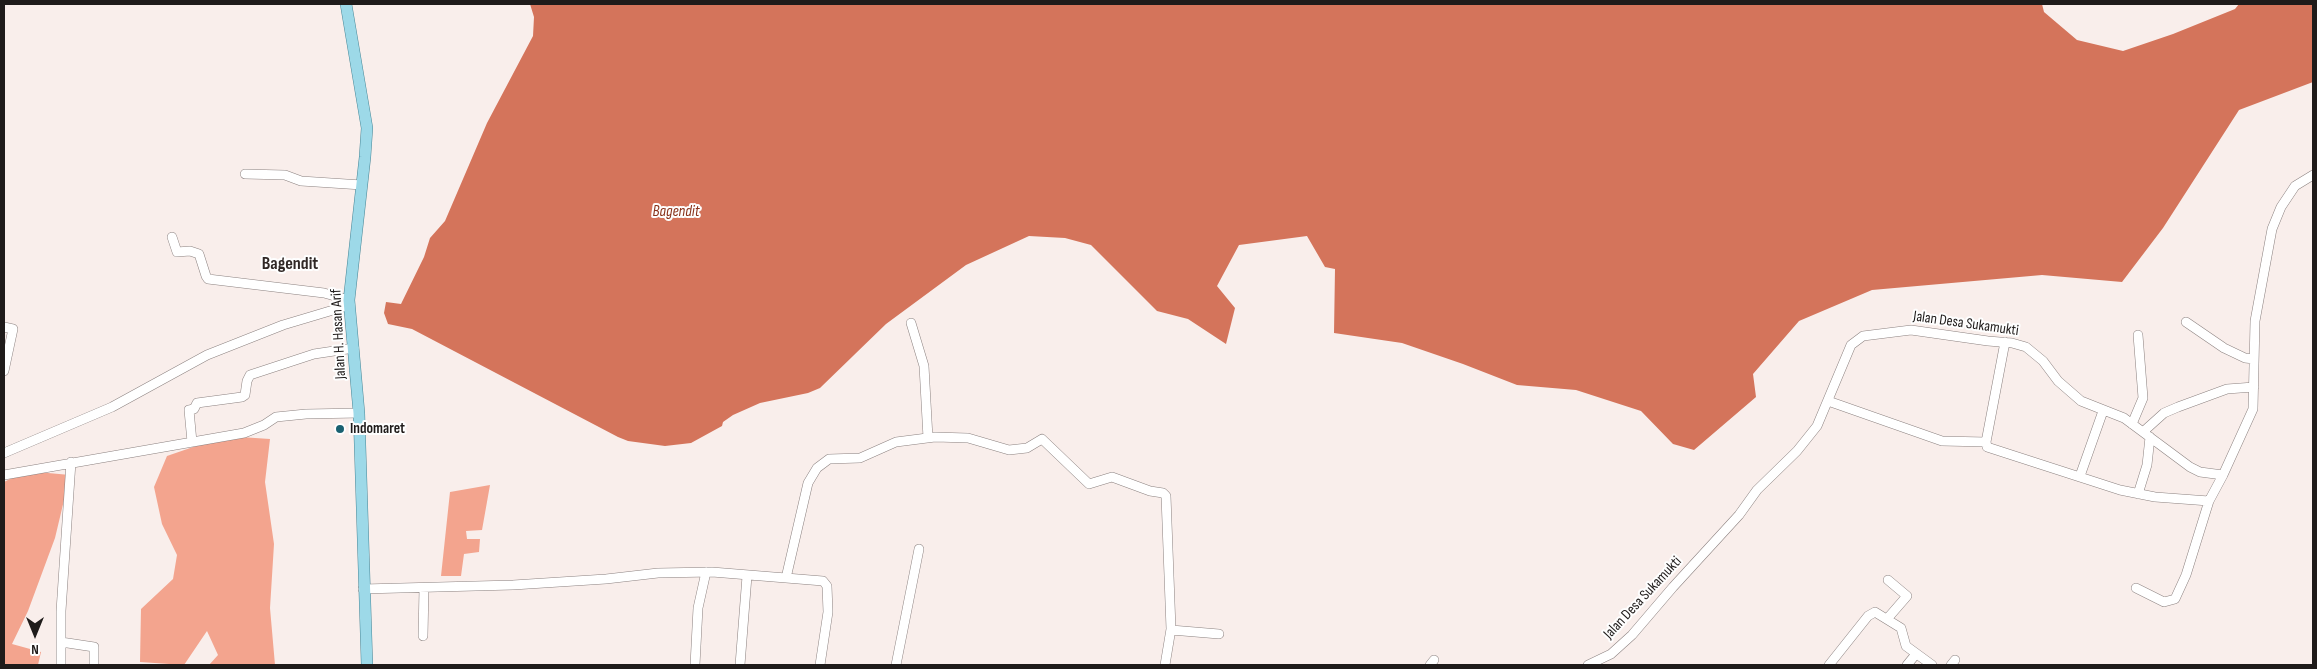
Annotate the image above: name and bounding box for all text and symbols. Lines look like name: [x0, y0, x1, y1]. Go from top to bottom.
water label: Bagendit: [652, 202, 700, 222]
district label: Bagendit: [262, 253, 318, 275]
street label: Jalan H. Hasan Arif: [328, 288, 350, 380]
street label: Jalan Desa Sukamukti: [1912, 308, 2020, 340]
place label: Indomaret: [350, 420, 405, 438]
marker: Indomaret: [334, 423, 346, 435]
street label: Jalan Desa Sukamukti: [1600, 553, 1686, 643]
north arrow: [10, 609, 60, 659]
text: N: [31, 641, 39, 658]

